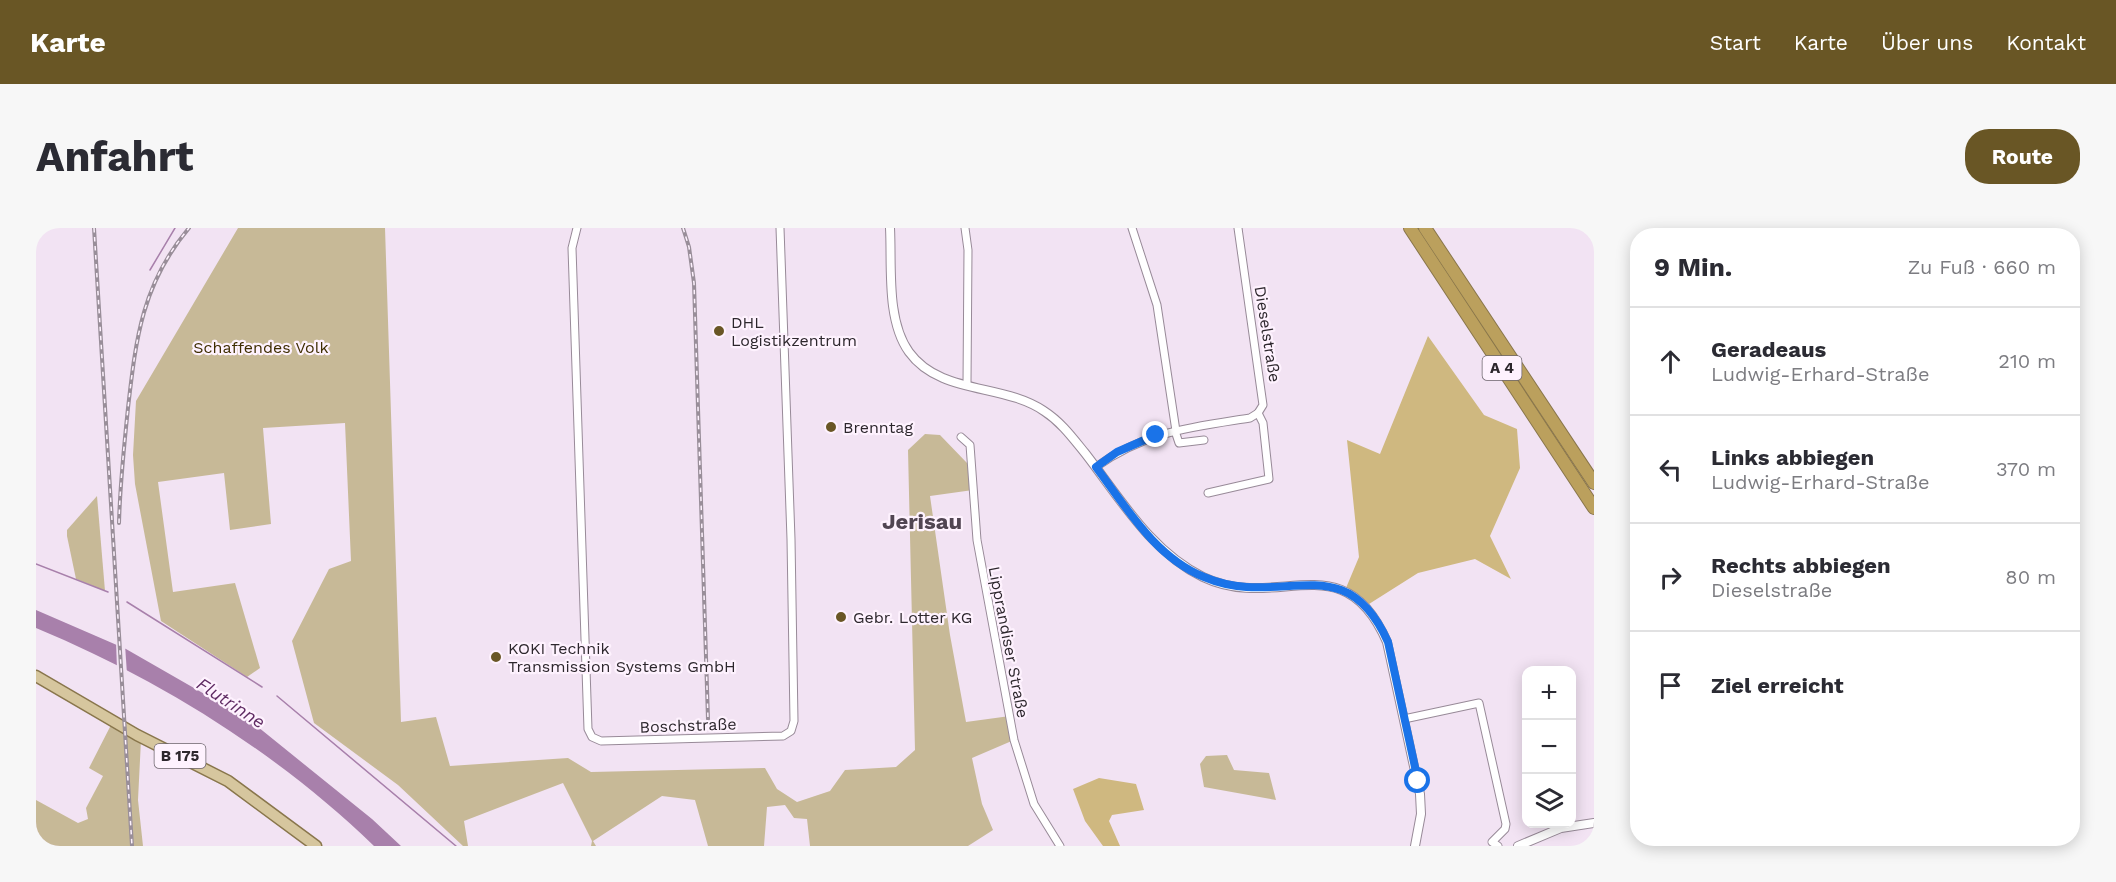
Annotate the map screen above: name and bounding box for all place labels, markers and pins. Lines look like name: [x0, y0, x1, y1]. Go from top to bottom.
place label: DHL Logistikzentrum: [731, 313, 857, 350]
marker: DHL Logistikzentrum: [712, 324, 726, 338]
place label: Brenntag: [843, 418, 913, 437]
marker: Brenntag: [824, 420, 838, 434]
place label: Gebr. Lotter KG: [853, 608, 972, 627]
marker: Gebr. Lotter KG: [834, 610, 848, 624]
place label: KOKI Technik Transmission Systems GmbH: [508, 639, 736, 676]
marker: KOKI Technik Transmission Systems GmbH: [489, 650, 503, 664]

